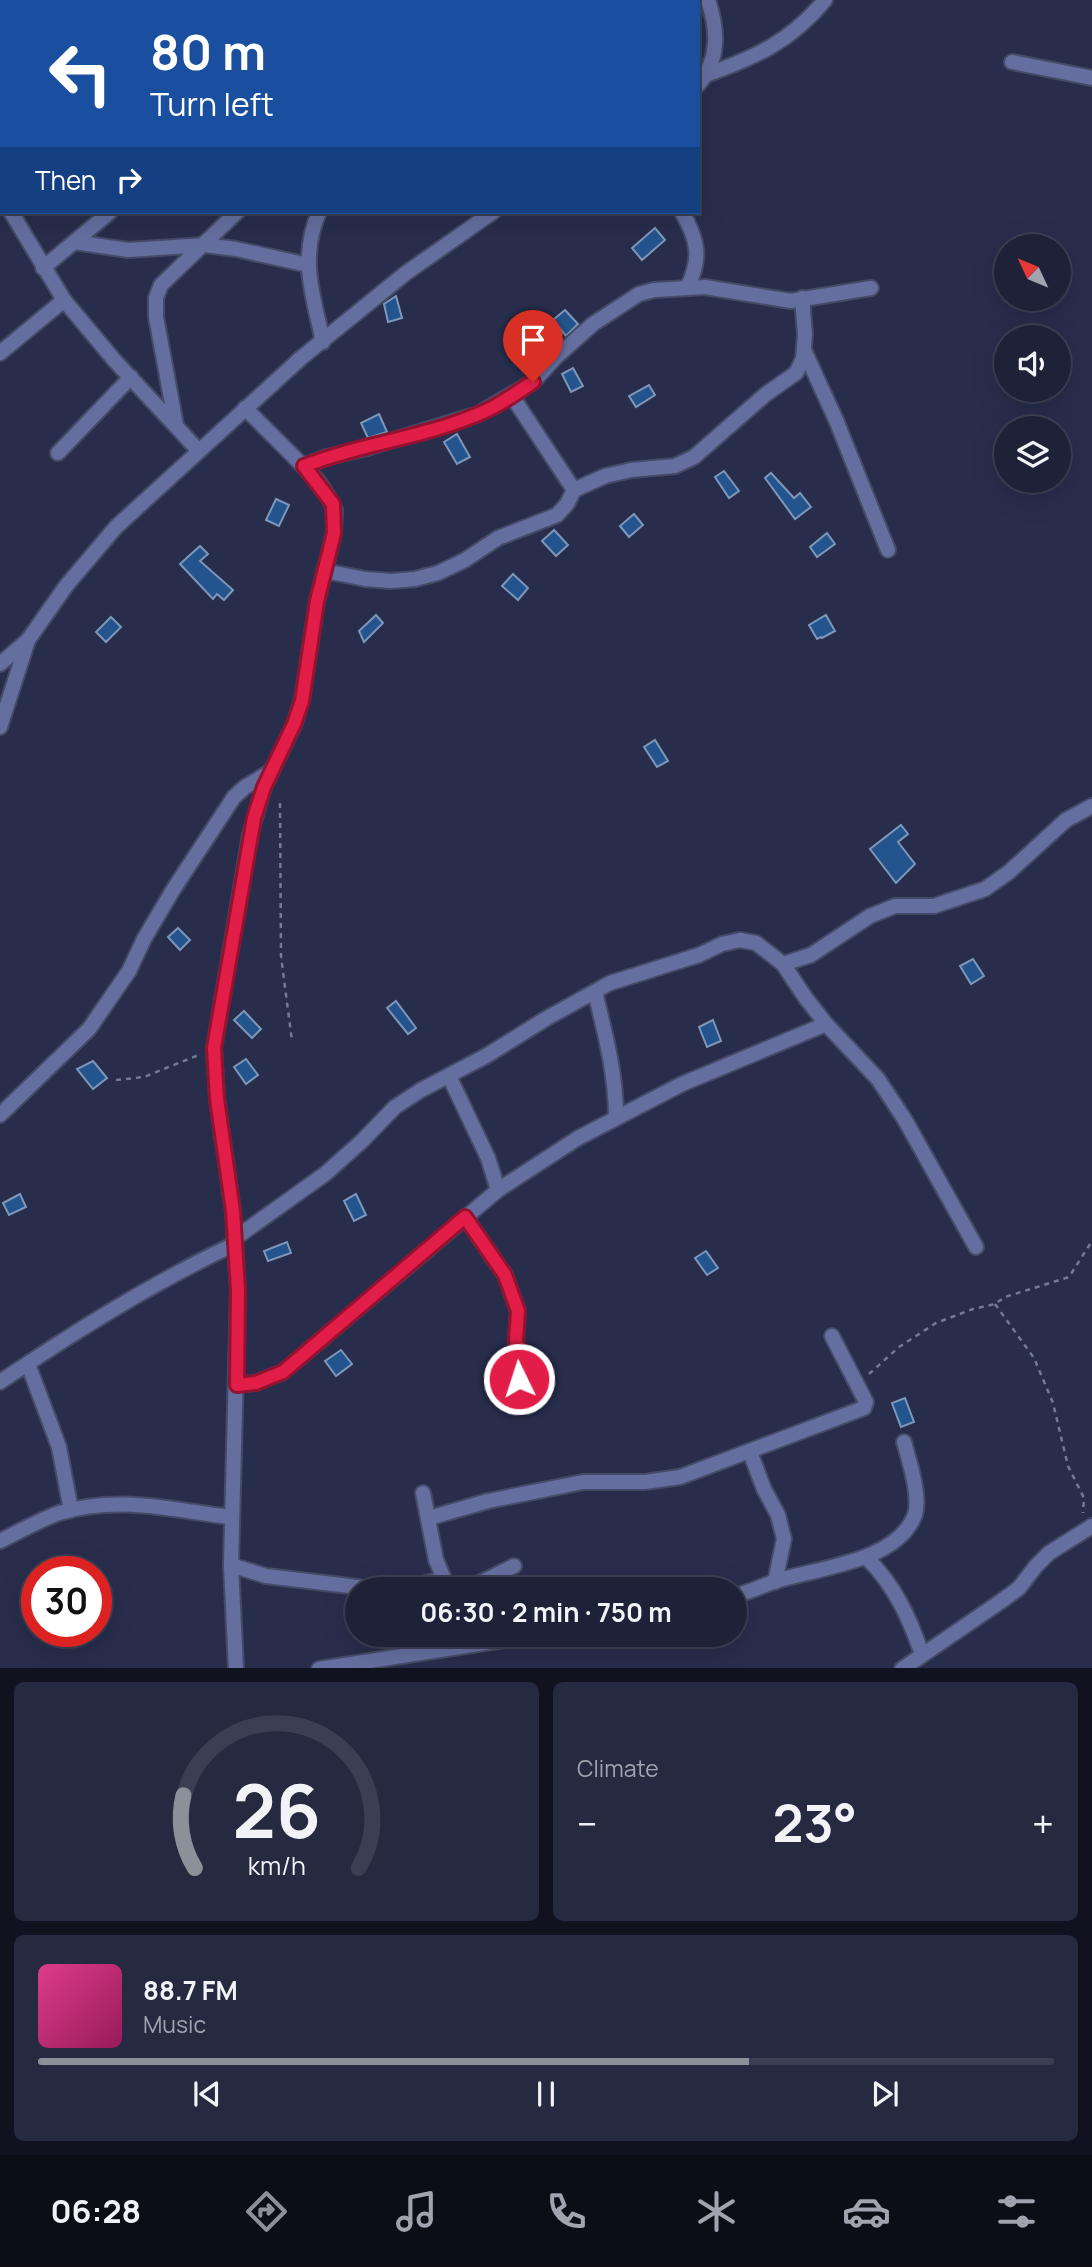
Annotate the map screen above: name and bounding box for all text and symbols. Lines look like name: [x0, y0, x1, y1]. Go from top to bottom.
text: 80 m: [150, 18, 266, 85]
icon: left: [35, 28, 126, 119]
text: Turn left: [150, 82, 274, 126]
icon: right: [110, 161, 148, 199]
text: Then: [35, 162, 96, 198]
north arrow: [994, 234, 1071, 312]
map controls: [994, 234, 1071, 493]
pin: [503, 310, 563, 382]
icon: arrive: [514, 321, 552, 359]
button: sound: [994, 325, 1071, 402]
button: layers: [994, 416, 1071, 493]
position arrow: [482, 1342, 556, 1416]
speed limit sign: 30: [21, 1556, 112, 1647]
text: 06:30 · 2 min · 750 m: [420, 1594, 672, 1630]
text: Climate: [577, 1752, 659, 1784]
text: 26: [232, 1760, 321, 1860]
text: 23°: [773, 1787, 857, 1858]
text: −: [577, 1797, 598, 1849]
text: +: [1032, 1797, 1054, 1849]
text: km/h: [247, 1847, 306, 1882]
text: 88.7 FM: [143, 1972, 238, 2008]
text: Music: [143, 2008, 206, 2040]
icon: previous: [188, 2075, 226, 2113]
icon: pause: [527, 2075, 565, 2113]
icon: next: [866, 2075, 904, 2113]
icon: directions: [242, 2187, 291, 2236]
icon: music: [392, 2187, 441, 2236]
icon: phone: [542, 2187, 591, 2236]
icon: climate: [692, 2187, 741, 2236]
icon: car: [842, 2187, 891, 2236]
icon: filters: [992, 2187, 1041, 2236]
text: 06:28: [51, 2189, 141, 2233]

